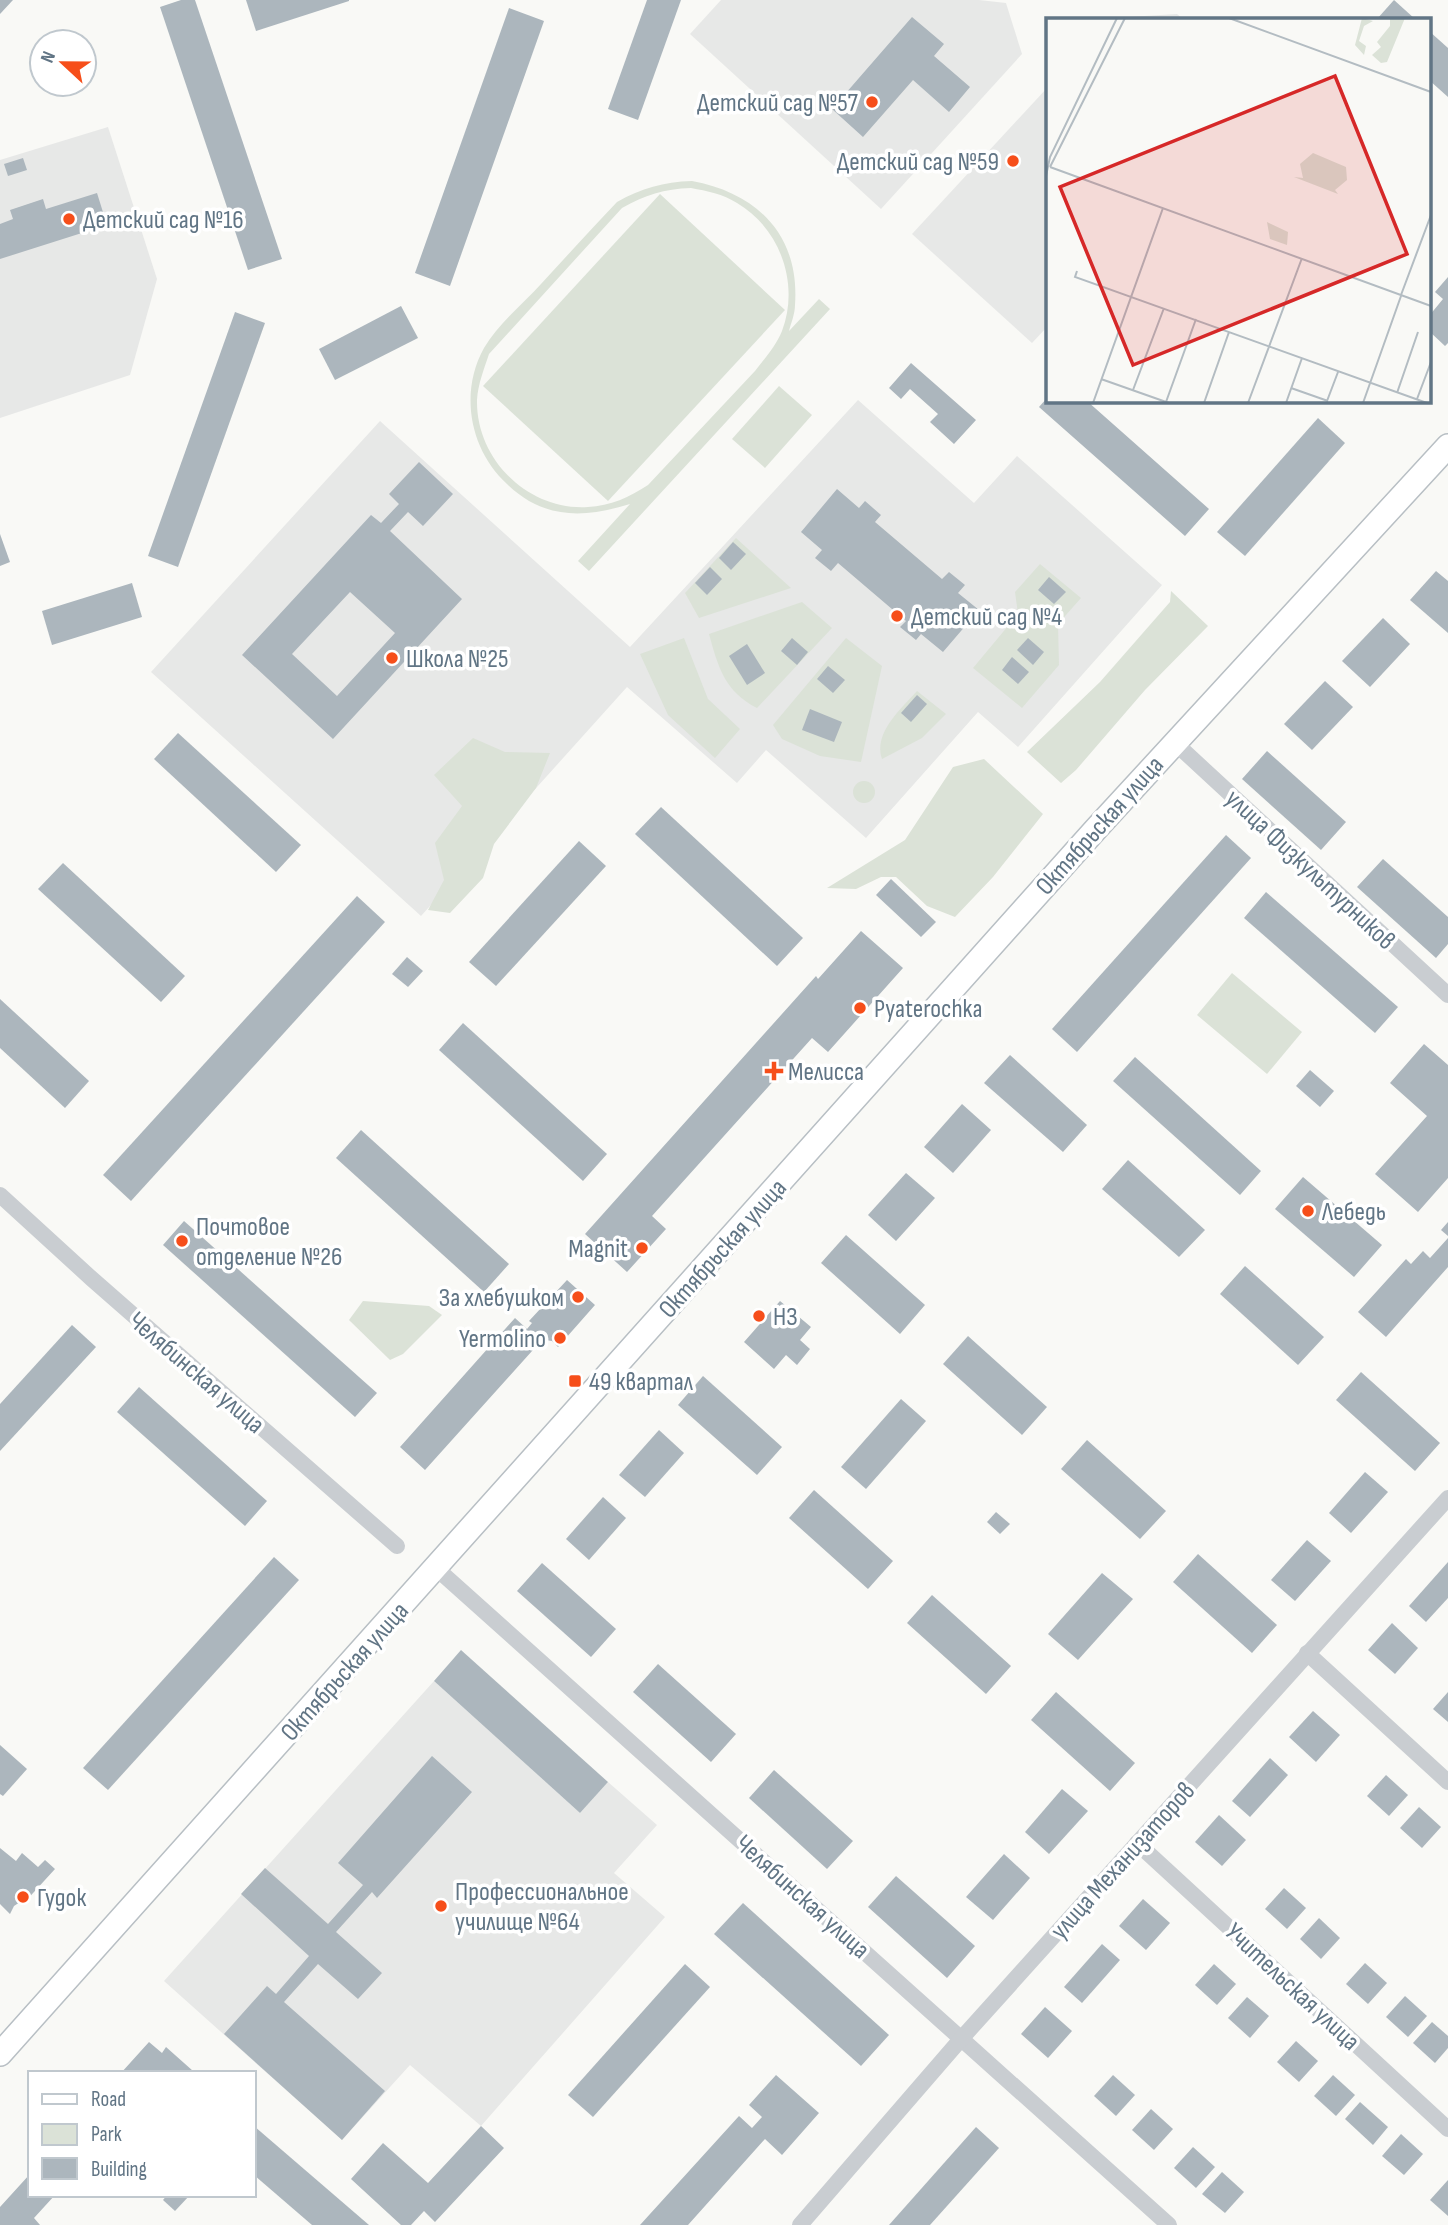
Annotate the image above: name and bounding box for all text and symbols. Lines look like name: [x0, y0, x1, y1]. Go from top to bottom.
inset map: [1046, 18, 1430, 402]
north arrow: [28, 28, 98, 98]
text: N: [36, 48, 61, 66]
place label: Детский сад №57: [697, 88, 859, 119]
marker: Детский сад №57: [864, 94, 880, 110]
place label: Детский сад №59: [837, 147, 999, 178]
marker: Детский сад №59: [1005, 153, 1021, 169]
place label: Детский сад №16: [83, 205, 244, 236]
marker: Детский сад №16: [61, 211, 77, 227]
place label: Детский сад №4: [911, 602, 1062, 633]
marker: Детский сад №4: [889, 608, 905, 624]
place label: Школа №25: [406, 644, 508, 675]
marker: Школа №25: [384, 650, 400, 666]
street label: Октябрьская улица: [1030, 750, 1171, 902]
street label: улица Физкультурников: [1219, 783, 1401, 957]
place label: Pyaterochka: [874, 994, 982, 1025]
marker: Pyaterochka: [852, 1000, 868, 1016]
place label: Мелисса: [788, 1057, 864, 1088]
marker: Мелисса: [766, 1063, 782, 1079]
street label: Октябрьская улица: [653, 1173, 794, 1325]
place label: Лебедь: [1321, 1197, 1386, 1228]
marker: Лебедь: [1300, 1203, 1316, 1219]
place label: Почтовое отделение №26: [196, 1212, 342, 1273]
marker: Почтовое отделение №26: [174, 1233, 190, 1249]
place label: Magnit: [568, 1234, 628, 1265]
marker: Magnit: [634, 1240, 650, 1256]
place label: За хлебушком: [439, 1283, 564, 1314]
marker: За хлебушком: [570, 1289, 586, 1305]
place label: НЗ: [773, 1302, 798, 1333]
street label: Челябинская улица: [122, 1306, 270, 1441]
marker: НЗ: [751, 1308, 767, 1324]
place label: Yermolino: [459, 1324, 546, 1355]
marker: Yermolino: [552, 1330, 568, 1346]
place label: 49 квартал: [589, 1367, 694, 1398]
marker: 49 квартал: [567, 1373, 583, 1389]
street label: Октябрьская улица: [275, 1596, 416, 1748]
street label: улица Механизаторов: [1044, 1776, 1202, 1946]
street label: Челябинская улица: [728, 1829, 876, 1966]
place label: Профессиональное училище №64: [455, 1877, 629, 1938]
place label: Гудок: [37, 1883, 86, 1914]
marker: Гудок: [15, 1889, 31, 1905]
marker: Профессиональное училище №64: [433, 1898, 449, 1914]
street label: Учительская улица: [1218, 1917, 1366, 2057]
legend: [28, 2071, 256, 2197]
text: Road: [91, 2087, 126, 2112]
text: Park: [91, 2122, 122, 2147]
text: Building: [91, 2157, 147, 2182]

